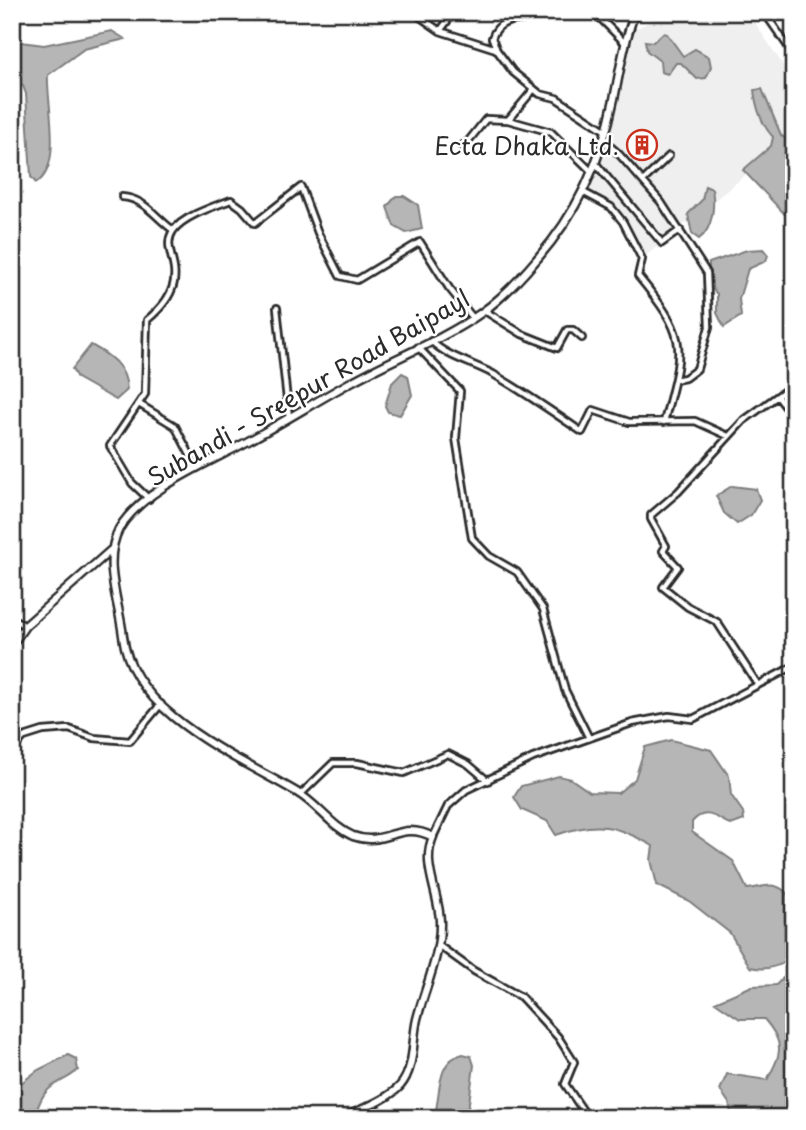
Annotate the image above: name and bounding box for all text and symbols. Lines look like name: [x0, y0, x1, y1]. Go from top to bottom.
place label: Ecta Dhaka Ltd.: [434, 127, 619, 163]
building icon: Ecta Dhaka Ltd.: [625, 128, 659, 162]
street label: Subandi - Sreepur Road Baipayl: [140, 280, 476, 494]

